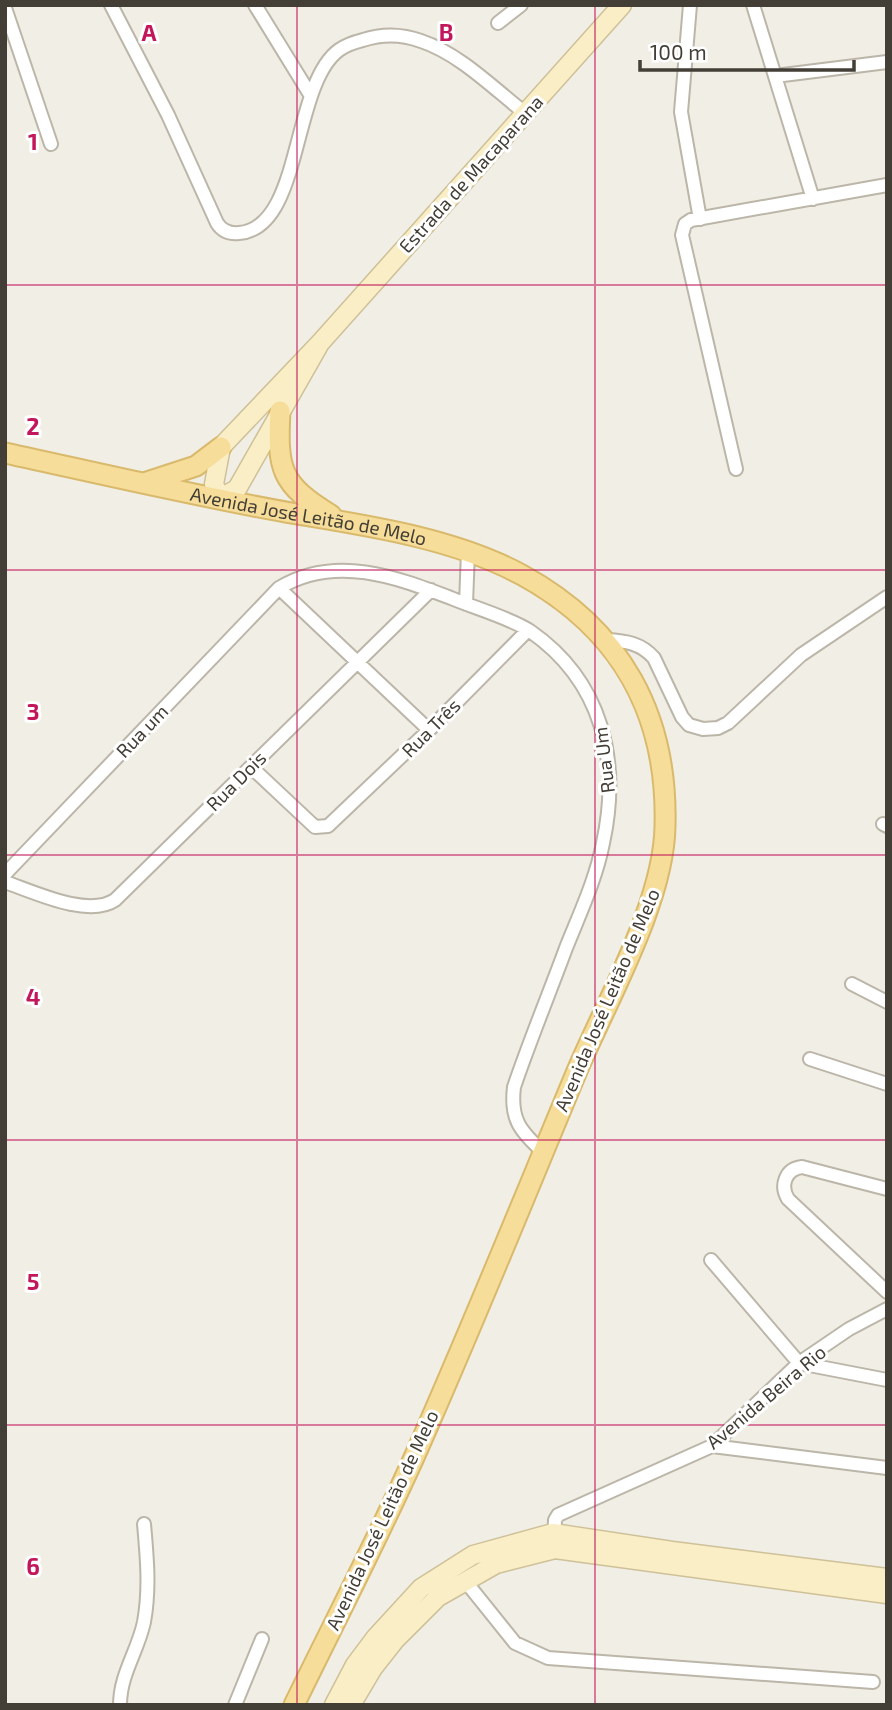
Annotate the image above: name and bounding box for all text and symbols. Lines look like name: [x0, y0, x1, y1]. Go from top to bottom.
text: A: [141, 18, 157, 46]
text: B: [439, 18, 453, 46]
scale bar: [640, 28, 854, 72]
text: 100 m: [650, 39, 707, 64]
street label: Estrada de Macaparana: [394, 90, 548, 257]
text: 1: [28, 127, 38, 155]
text: 2: [26, 412, 40, 440]
street label: Avenida José Leitão de Melo: [188, 482, 429, 550]
street label: Rua Três: [397, 694, 465, 762]
text: 3: [26, 697, 40, 725]
street label: Rua um: [111, 699, 172, 762]
street label: Rua Um: [588, 726, 619, 794]
street label: Rua Dois: [201, 746, 270, 815]
street label: Avenida José Leitão de Melo: [549, 885, 664, 1115]
text: 4: [26, 982, 40, 1010]
text: 5: [27, 1267, 39, 1295]
street label: Avenida Beira Rio: [701, 1340, 830, 1453]
street label: Avenida José Leitão de Melo: [320, 1406, 443, 1633]
text: 6: [26, 1552, 40, 1580]

